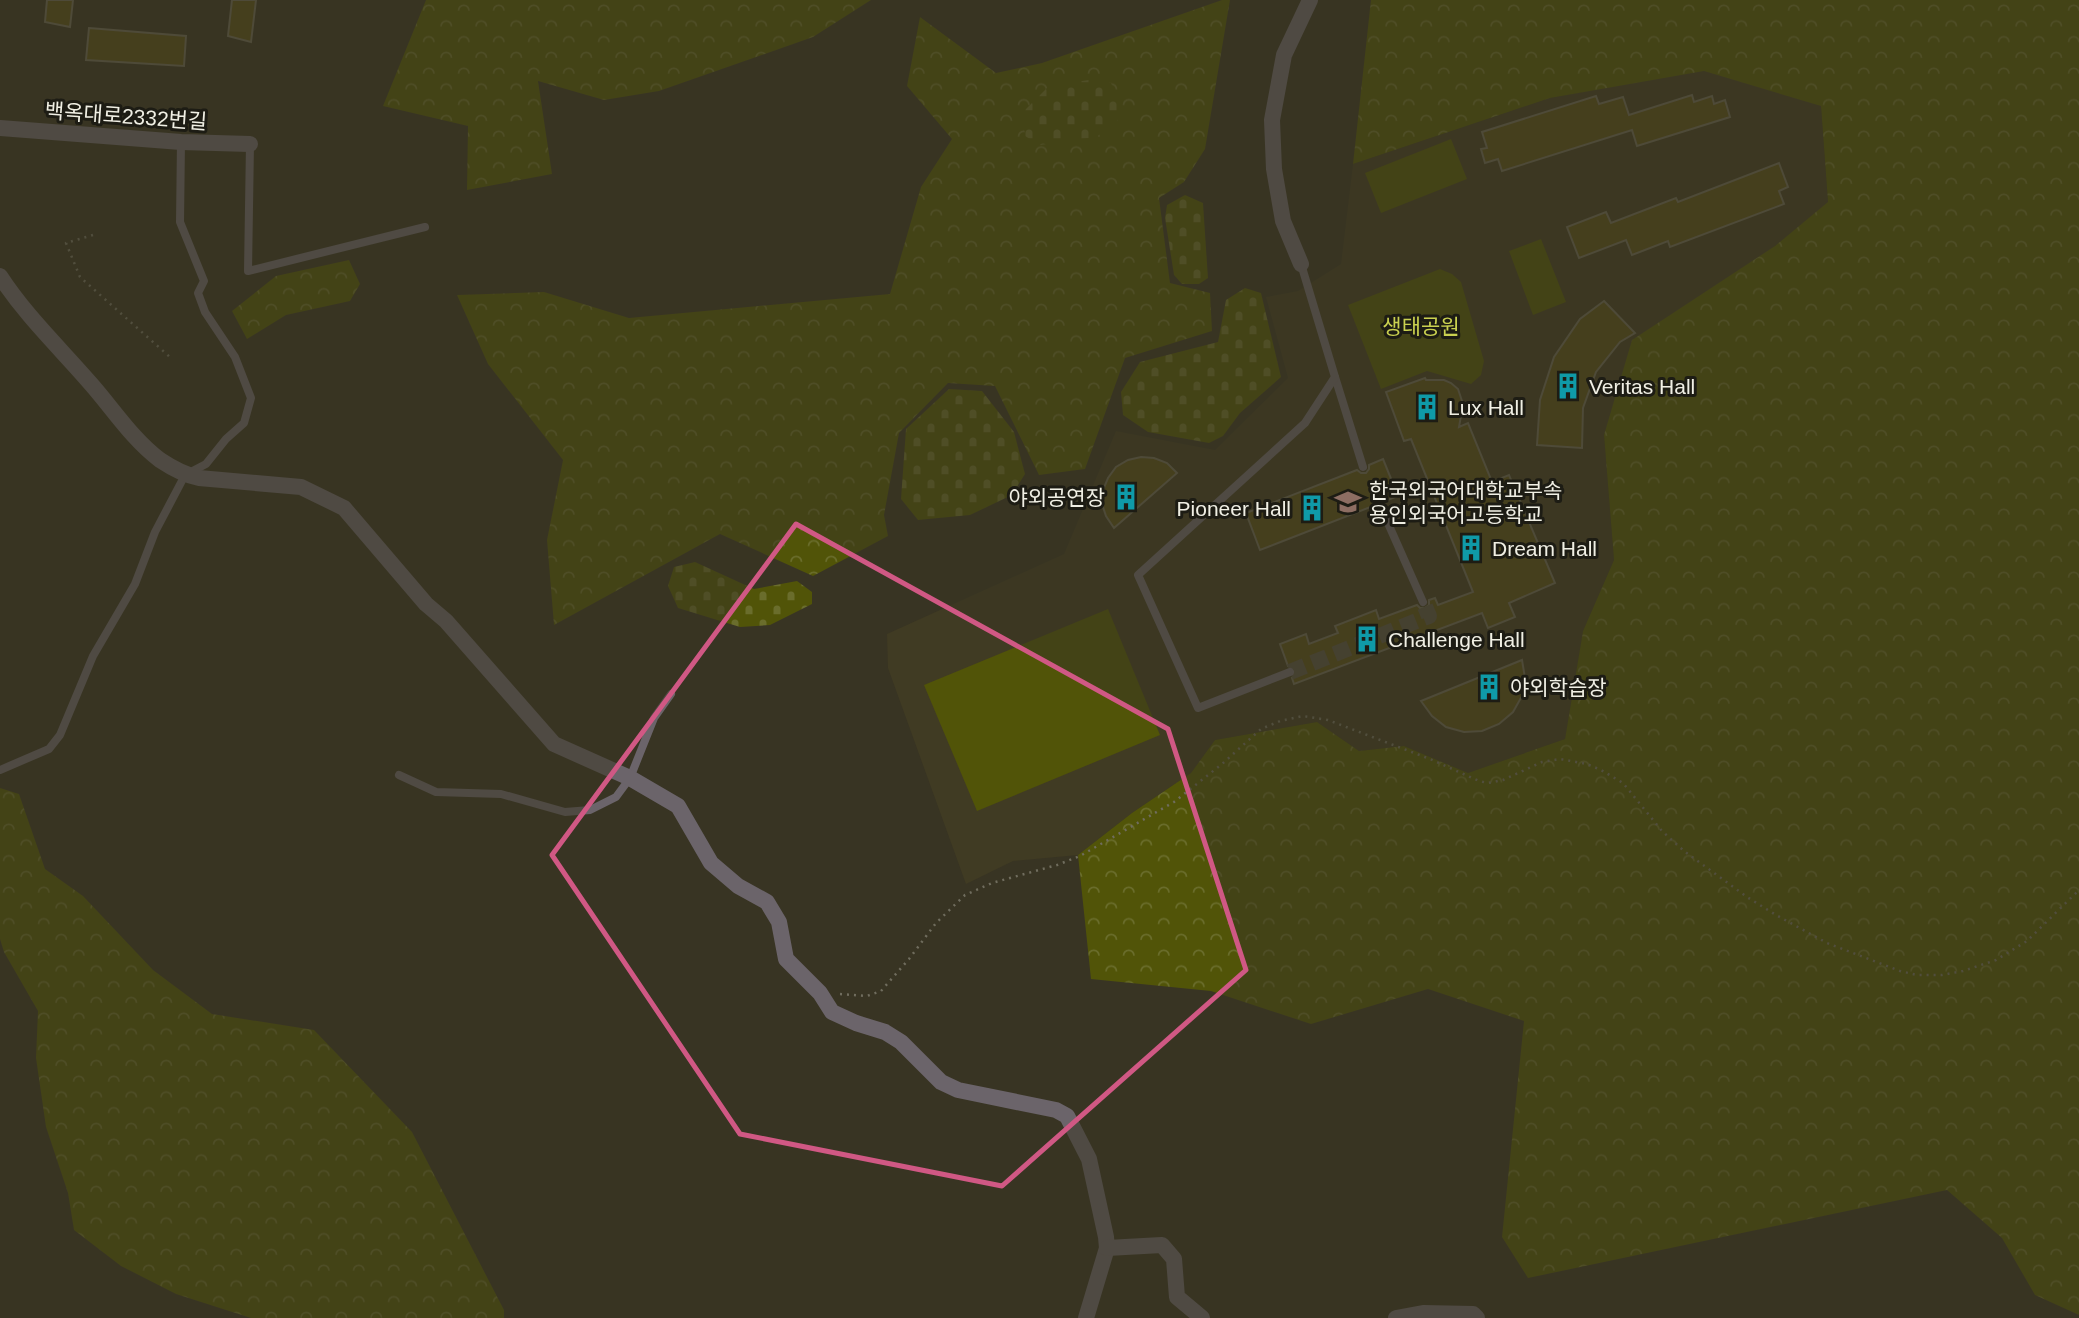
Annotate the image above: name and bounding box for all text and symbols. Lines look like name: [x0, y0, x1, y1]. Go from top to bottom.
street label: 백옥대로2332번길: [44, 99, 208, 133]
park label: 생태공원: [1382, 315, 1460, 338]
building icon: Veritas Hall: [1553, 371, 1583, 401]
place label: Veritas Hall: [1589, 375, 1695, 398]
building icon: Lux Hall: [1412, 392, 1442, 422]
place label: Lux Hall: [1448, 396, 1524, 419]
place label: 한국외국어대학교부속 용인외국어고등학교: [1369, 479, 1562, 526]
building icon: 야외공연장: [1111, 482, 1141, 512]
place label: 야외공연장: [1008, 486, 1105, 509]
school or university icon: 한국외국어대학교부속 용인외국어고등학교: [1333, 487, 1363, 517]
building icon: Pioneer Hall: [1297, 493, 1327, 523]
place label: Pioneer Hall: [1177, 497, 1291, 520]
building icon: Dream Hall: [1456, 533, 1486, 563]
place label: Dream Hall: [1492, 537, 1597, 560]
building icon: Challenge Hall: [1352, 624, 1382, 654]
place label: Challenge Hall: [1388, 628, 1525, 651]
building icon: 야외학습장: [1474, 672, 1504, 702]
place label: 야외학습장: [1510, 676, 1607, 699]

